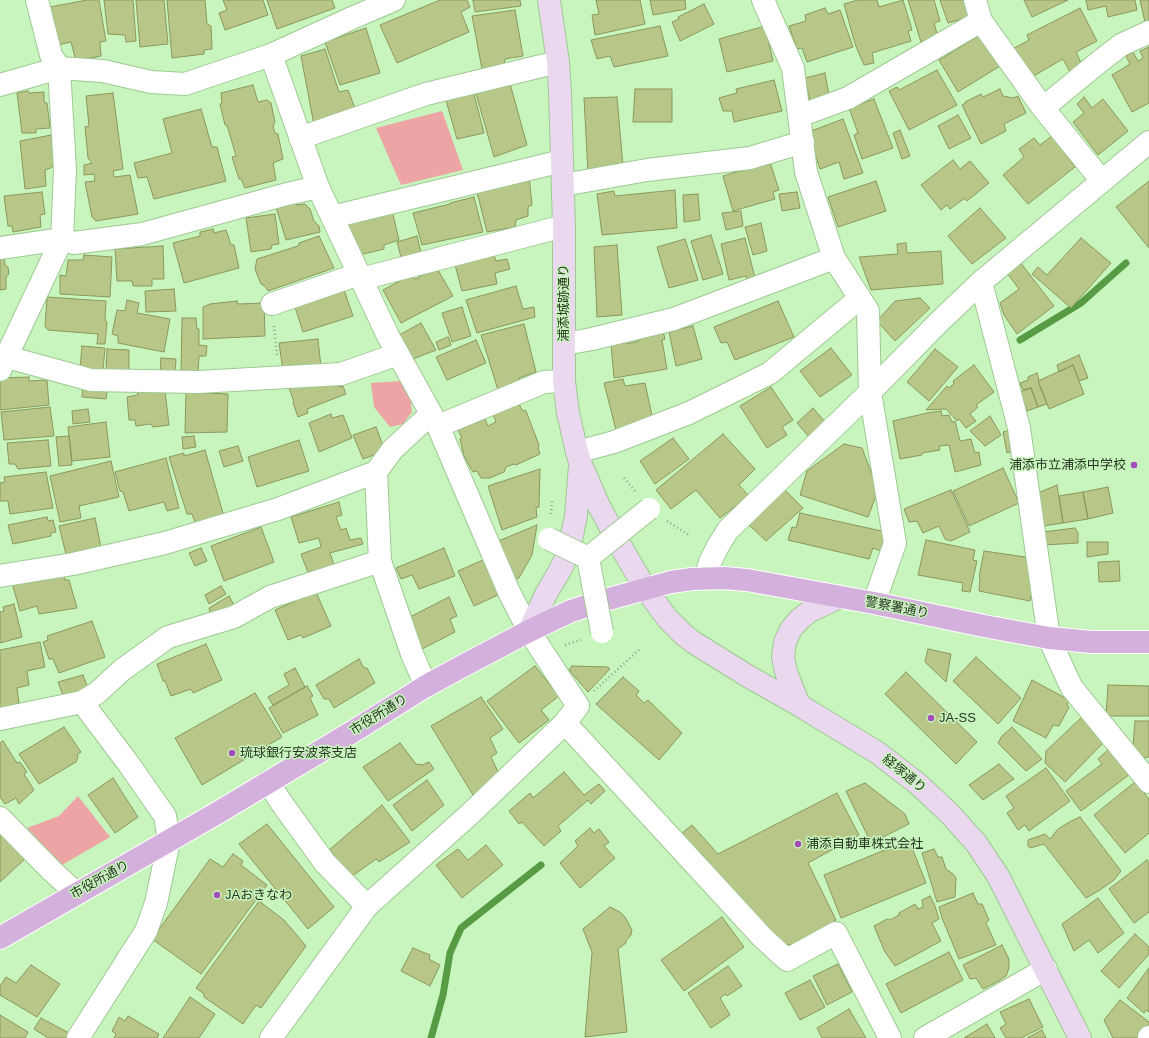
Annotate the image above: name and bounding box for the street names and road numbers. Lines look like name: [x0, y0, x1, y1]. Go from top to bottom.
street label: 浦添城跡通り: [556, 264, 572, 342]
street label: 警察署通り: [864, 594, 930, 622]
street label: 市役所通り: [347, 691, 411, 739]
street label: 経塚通り: [879, 752, 929, 796]
street label: 市役所通り: [68, 857, 132, 903]

